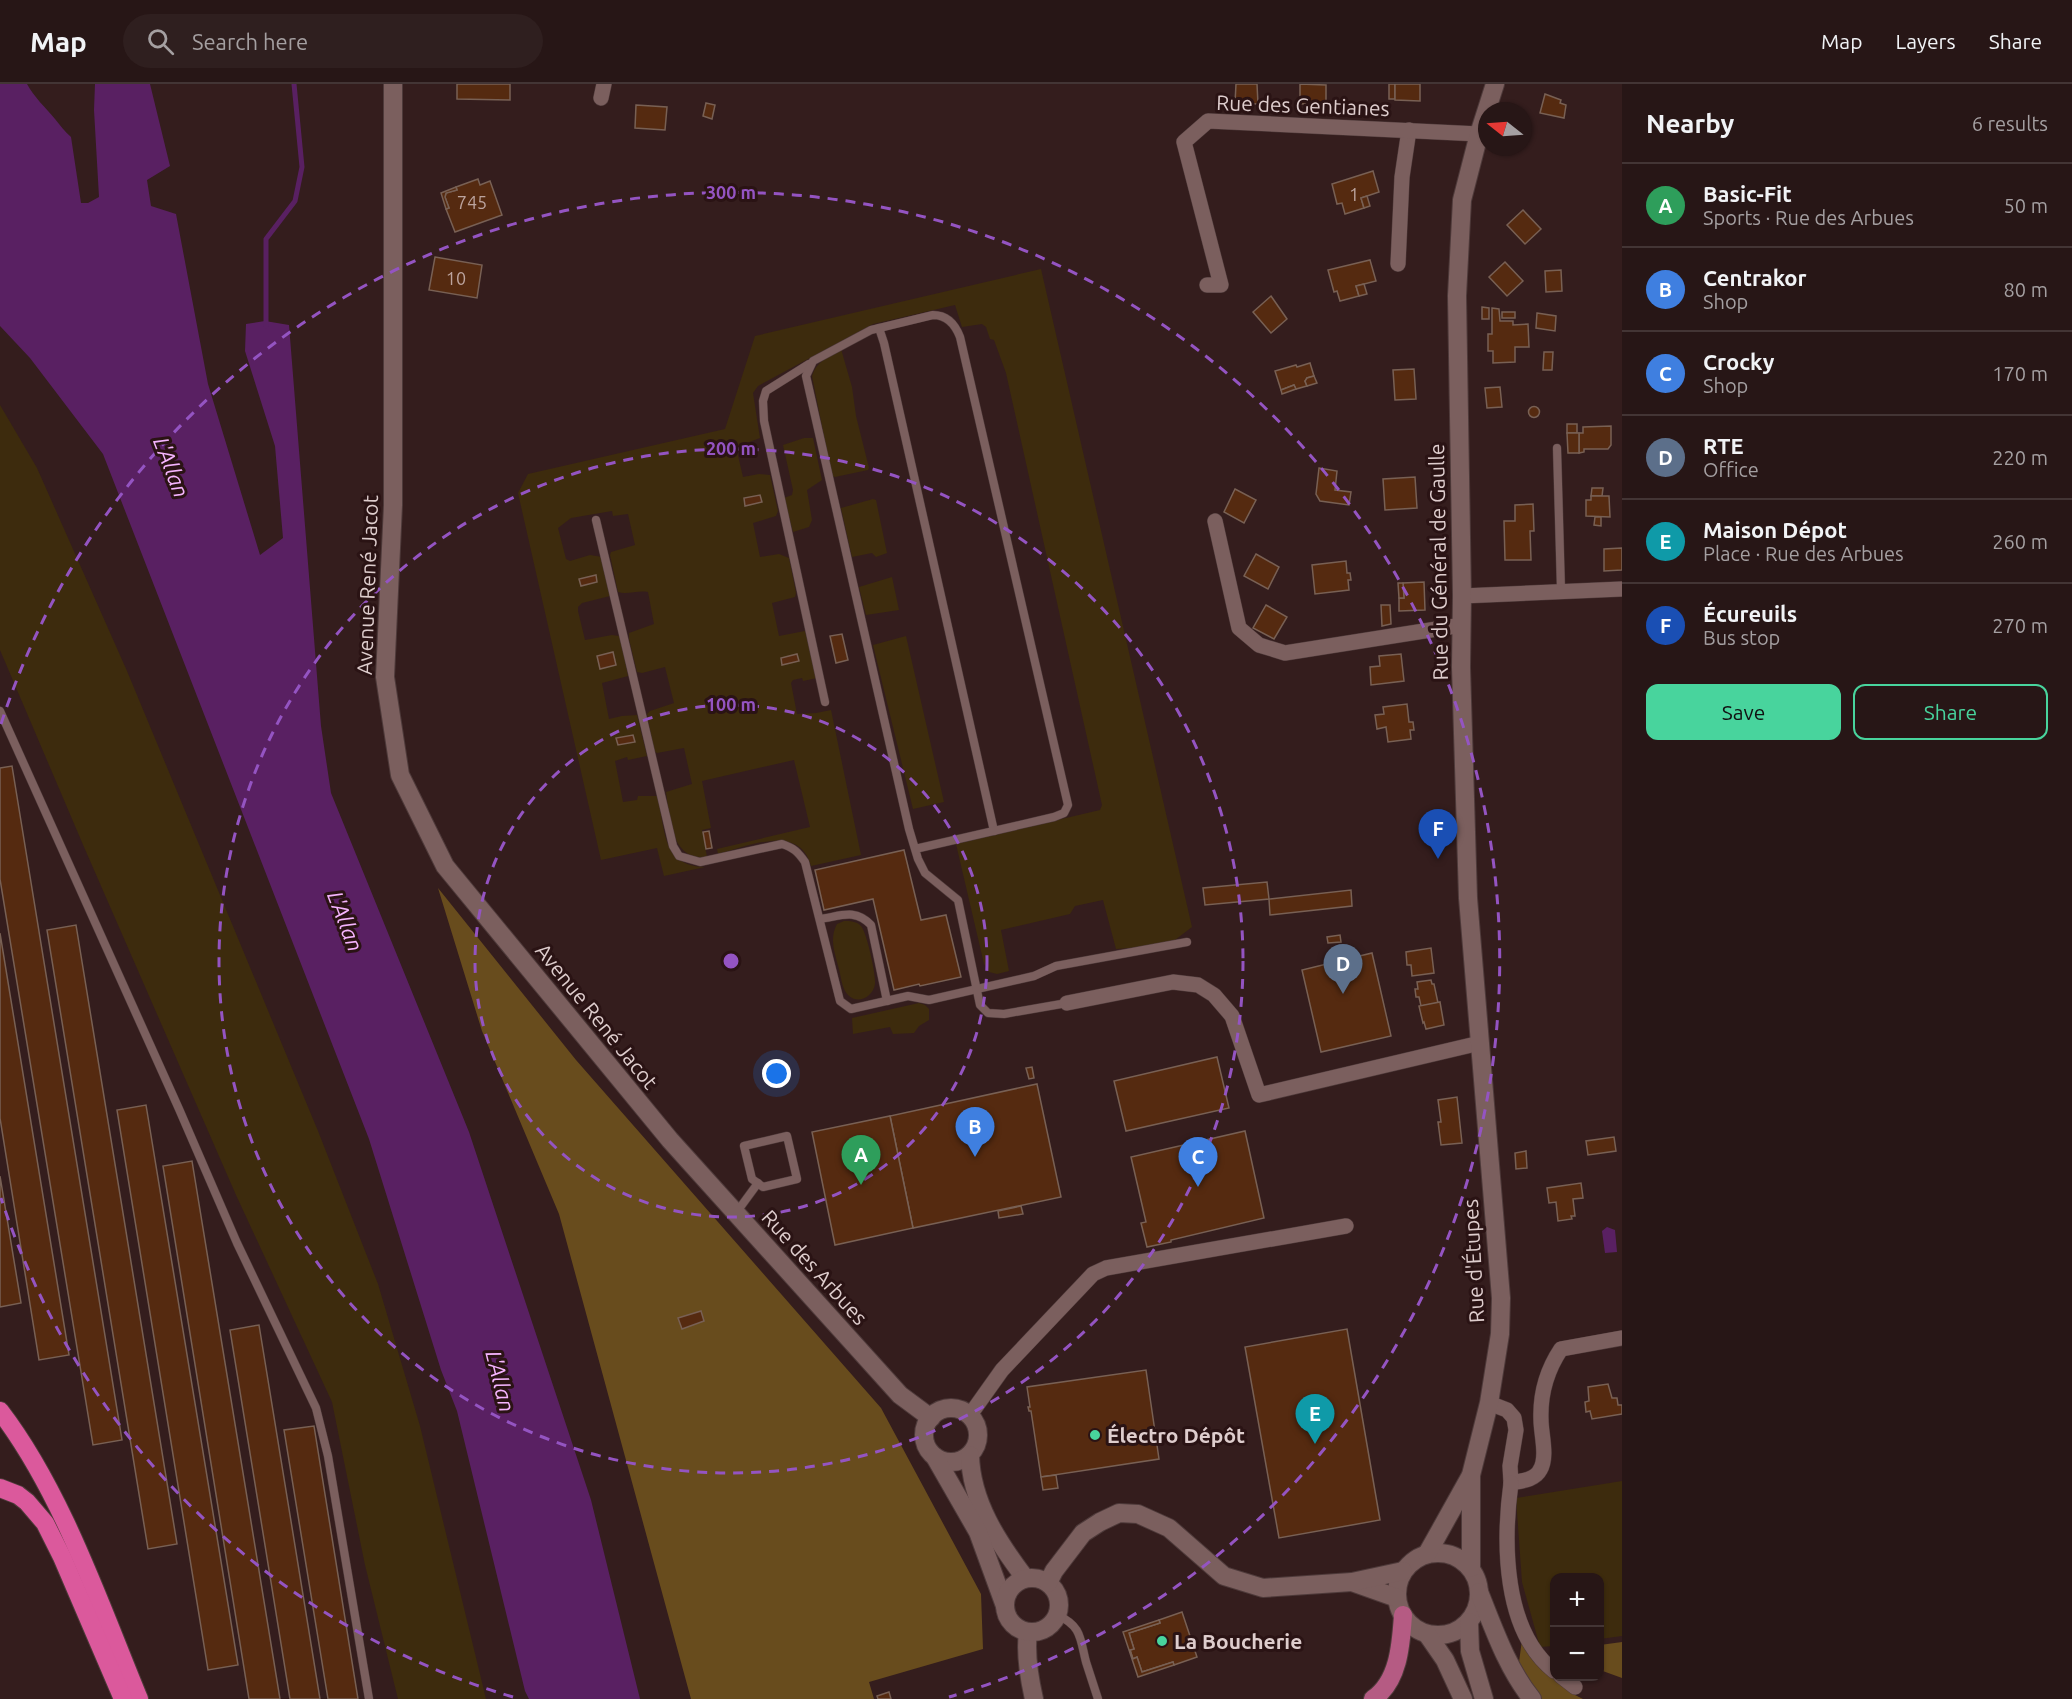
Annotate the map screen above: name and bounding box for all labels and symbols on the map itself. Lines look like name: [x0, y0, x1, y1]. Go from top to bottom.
street label: Rue des Gentianes: [1216, 90, 1390, 120]
north arrow: [1478, 102, 1532, 156]
text: 300 m: [706, 182, 756, 202]
house number: 1: [1349, 184, 1359, 204]
house number: 745: [457, 192, 487, 212]
house number: 10: [446, 268, 466, 288]
water label: L'Allan: [149, 433, 195, 501]
text: 200 m: [706, 438, 756, 458]
street label: Rue du Général de Gaulle: [1424, 443, 1452, 681]
street label: Avenue René Jacot: [352, 495, 382, 675]
text: 100 m: [706, 694, 756, 714]
pin: F: [1418, 810, 1458, 859]
water label: L'Allan: [323, 887, 369, 955]
street label: Avenue René Jacot: [531, 939, 663, 1093]
pin: D: [1324, 944, 1362, 994]
centre of rings: [721, 951, 741, 971]
your location: [762, 1059, 791, 1088]
pin: B: [956, 1108, 994, 1157]
pin: A: [842, 1136, 880, 1185]
pin: C: [1178, 1138, 1218, 1187]
street label: Rue d'Étupes: [1458, 1199, 1488, 1323]
street label: Rue des Arbues: [757, 1205, 873, 1329]
water label: L'Allan: [481, 1348, 521, 1414]
pin: E: [1296, 1394, 1334, 1444]
place label: Électro Dépôt: [1107, 1423, 1245, 1447]
marker: Électro Dépôt: [1088, 1428, 1102, 1442]
place label: La Boucherie: [1174, 1629, 1302, 1653]
marker: La Boucherie: [1155, 1634, 1169, 1648]

